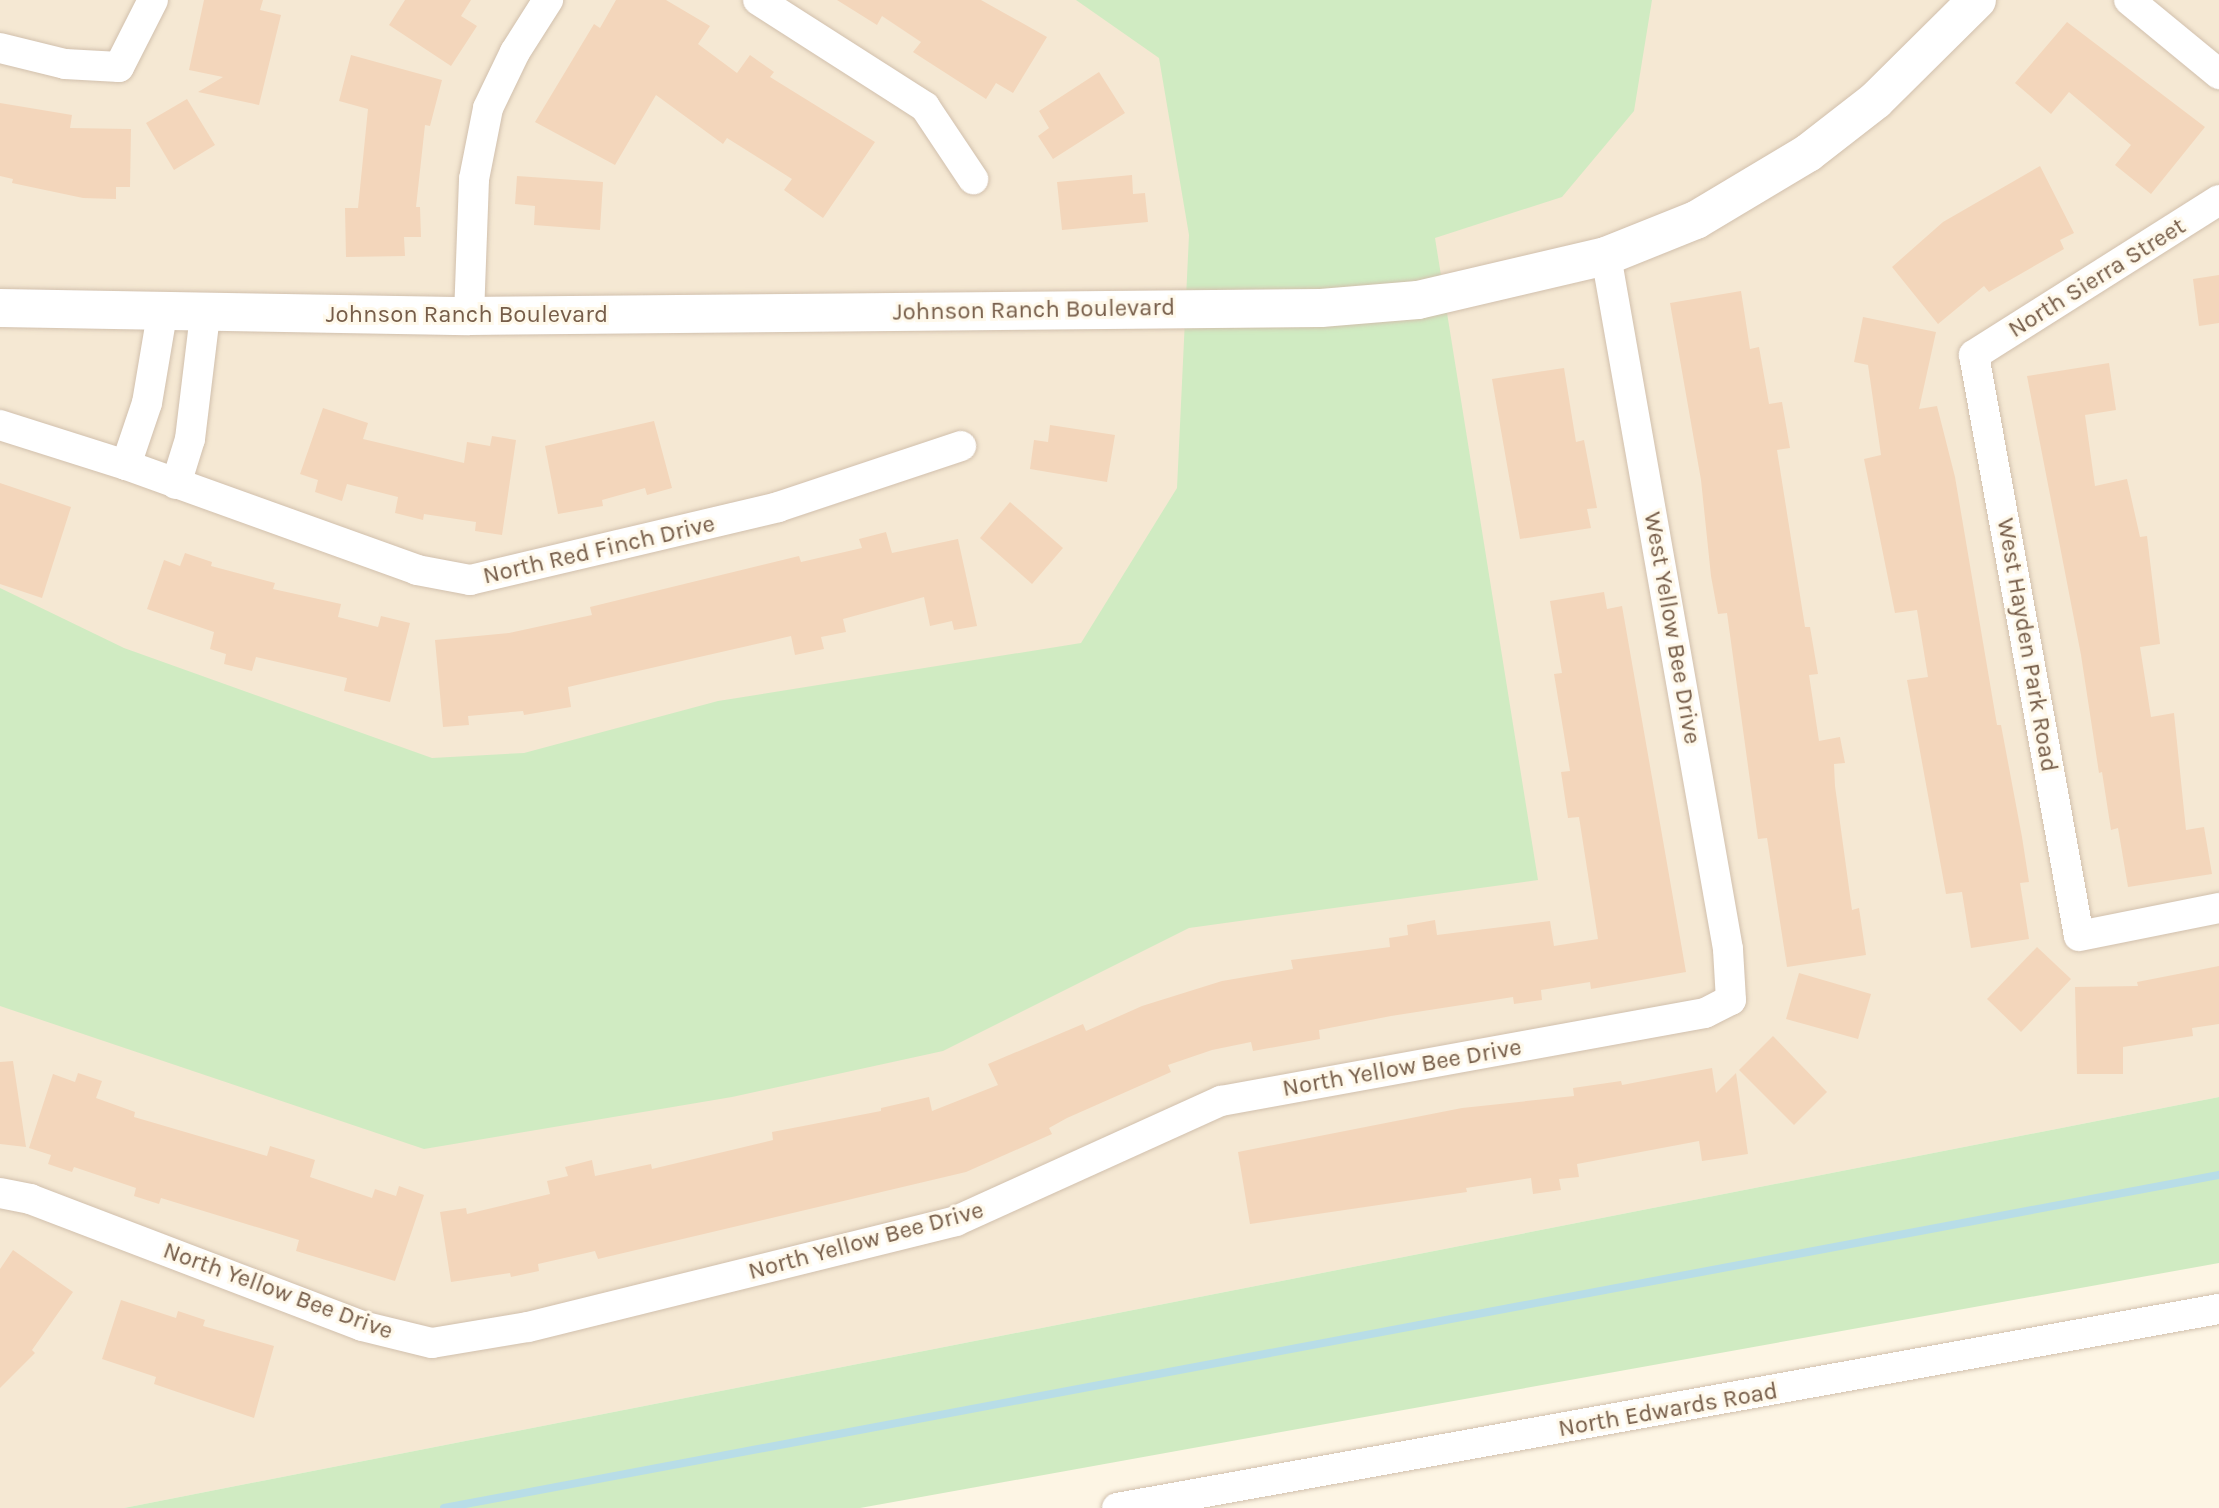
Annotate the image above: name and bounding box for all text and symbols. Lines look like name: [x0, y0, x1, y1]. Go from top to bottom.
street label: North Sierra Street: [2003, 212, 2191, 344]
street label: Johnson Ranch Boulevard: [893, 293, 1175, 327]
street label: Johnson Ranch Boulevard: [326, 301, 608, 329]
street label: North Red Finch Drive: [480, 509, 718, 591]
street label: West Yellow Bee Drive: [1637, 510, 1707, 746]
street label: West Hayden Park Road: [1990, 516, 2064, 774]
street label: North Yellow Bee Drive: [1280, 1033, 1524, 1103]
street label: North Yellow Bee Drive: [745, 1196, 987, 1286]
street label: North Yellow Bee Drive: [159, 1236, 397, 1346]
street label: North Edwards Road: [1556, 1377, 1780, 1443]

